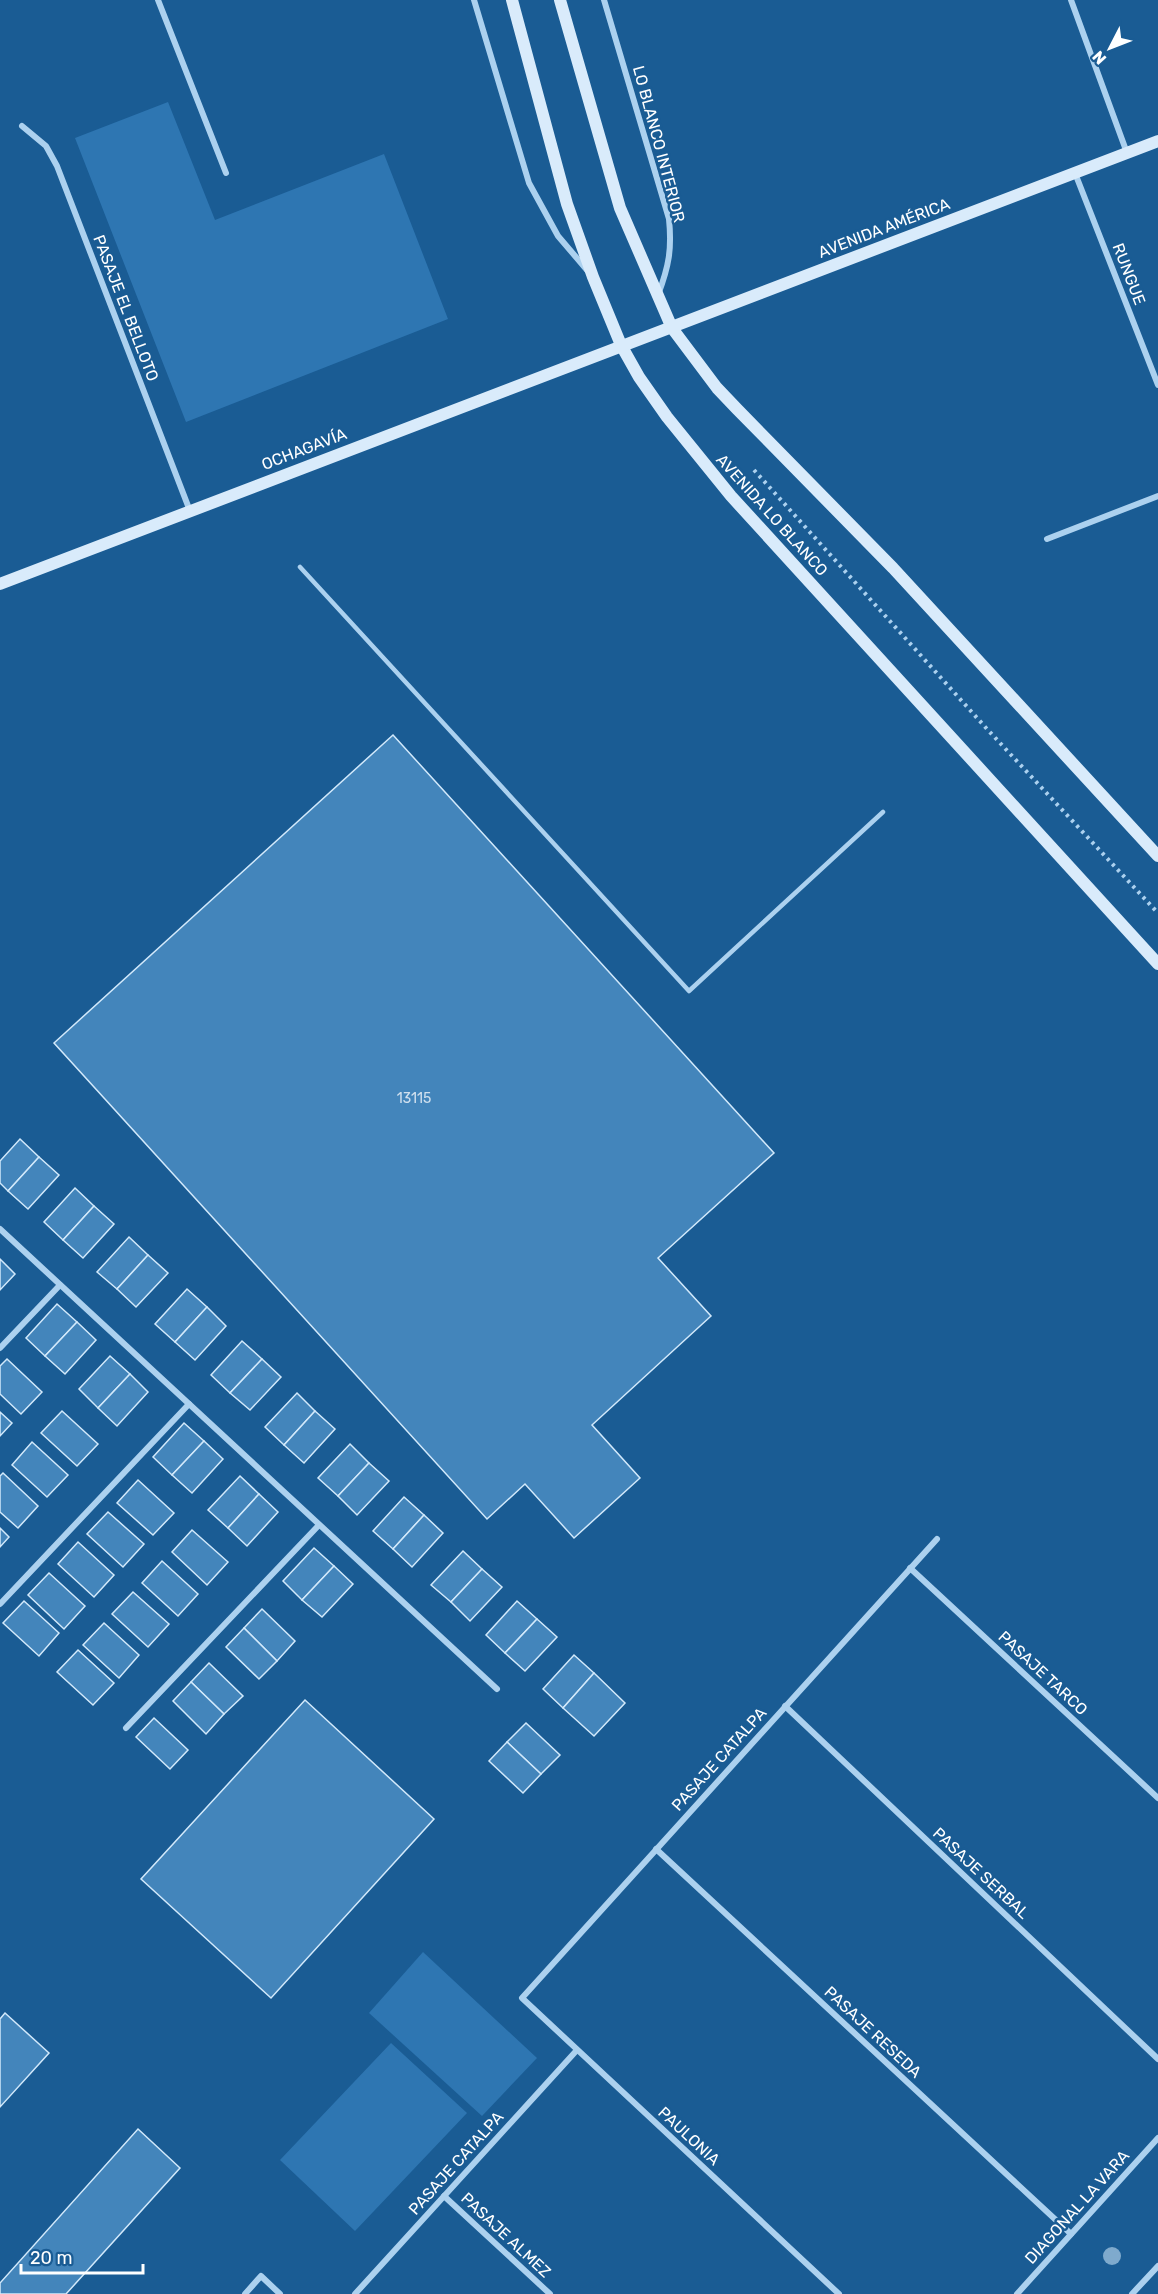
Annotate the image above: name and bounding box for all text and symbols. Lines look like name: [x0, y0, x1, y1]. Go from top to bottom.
north arrow: [1080, 18, 1140, 78]
text: N: [1088, 47, 1110, 68]
street label: LO BLANCO INTERIOR: [629, 64, 689, 224]
street label: AVENIDA AMÉRICA: [815, 194, 953, 262]
street label: PASAJE EL BELLOTO: [89, 232, 163, 384]
street label: RUNGUE: [1109, 240, 1149, 308]
street label: OCHAGAVÍA: [259, 424, 349, 474]
street label: AVENIDA LO BLANCO: [712, 450, 832, 580]
house number: 13115: [397, 1090, 431, 1107]
street label: PASAJE TARCO: [995, 1627, 1091, 1719]
street label: PASAJE CATALPA: [668, 1703, 771, 1815]
street label: PASAJE SERBAL: [929, 1824, 1033, 1922]
street label: PASAJE RESEDA: [821, 1982, 926, 2082]
street label: PAULONIA: [654, 2103, 724, 2169]
street label: PASAJE CATALPA: [405, 2107, 508, 2219]
street label: DIAGONAL LA VARA: [1021, 2146, 1133, 2268]
street label: PASAJE ALMEZ: [457, 2189, 555, 2281]
scale bar: [21, 2237, 142, 2275]
text: 20 m: [30, 2247, 72, 2269]

